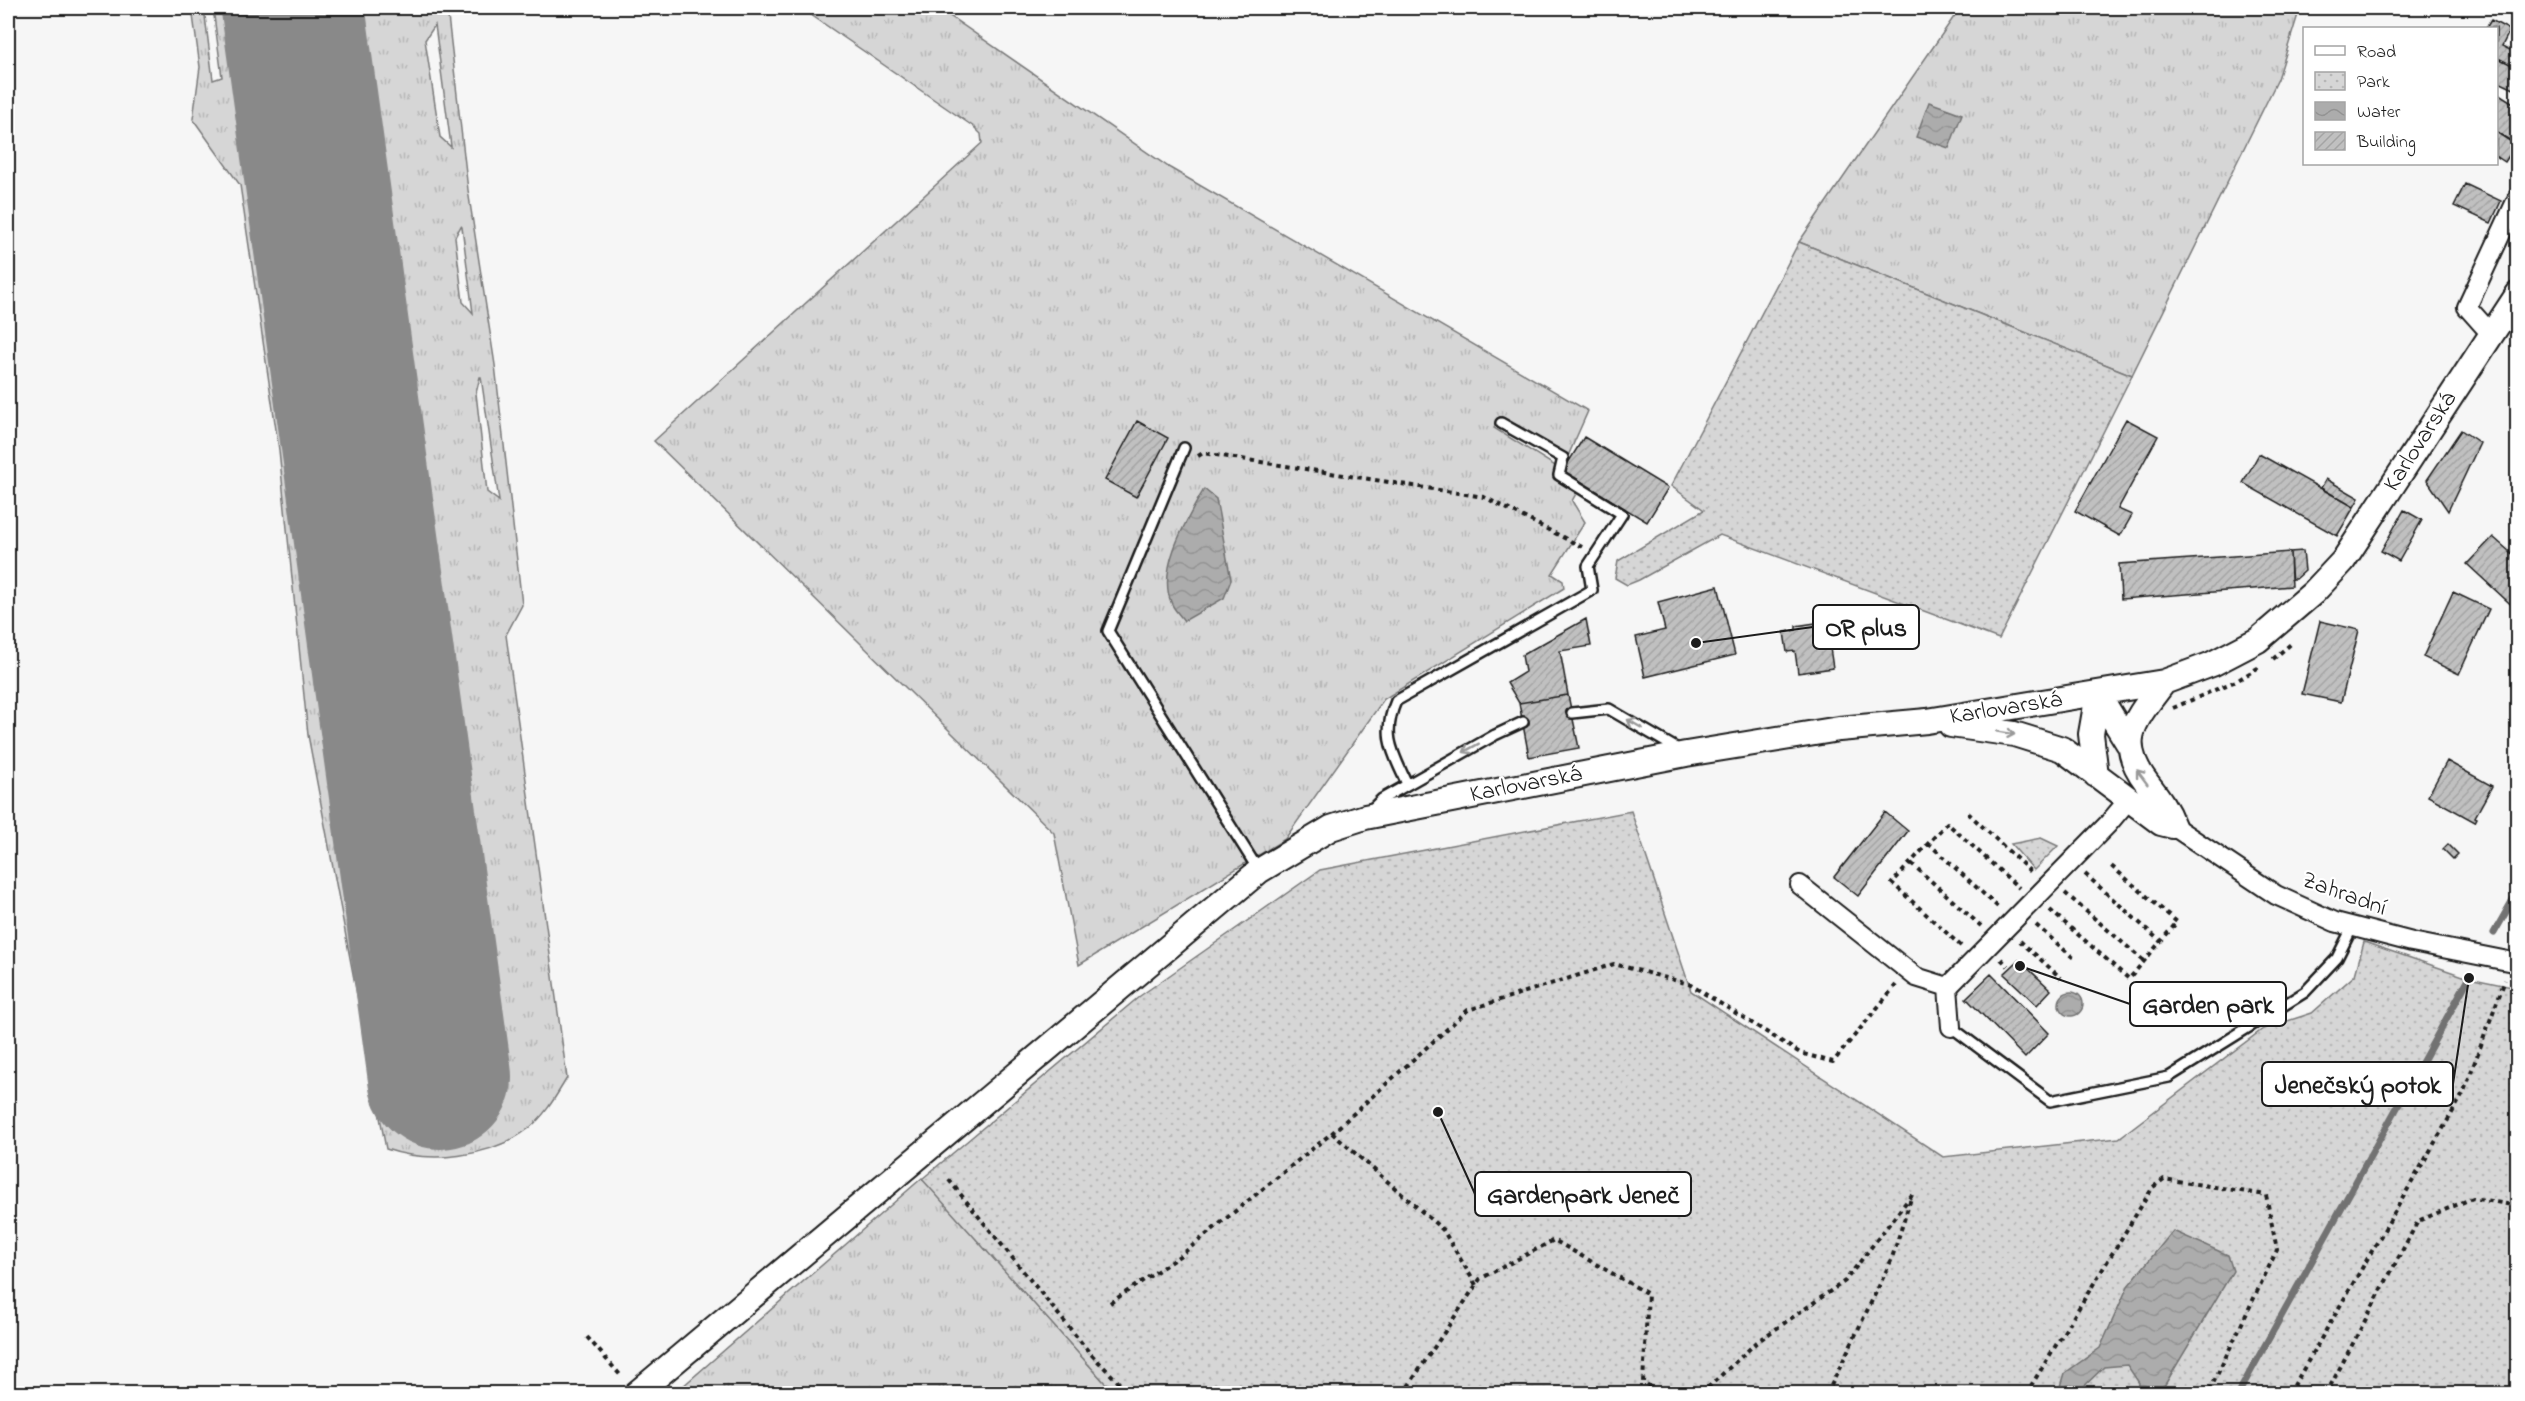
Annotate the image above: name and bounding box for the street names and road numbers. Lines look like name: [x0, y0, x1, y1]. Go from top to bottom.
street label: Karlovarská: [2376, 385, 2466, 499]
street label: Karlovarská: [1947, 683, 2065, 735]
street label: Karlovarská: [1467, 757, 1585, 813]
street label: Zahradní: [2297, 863, 2391, 927]

